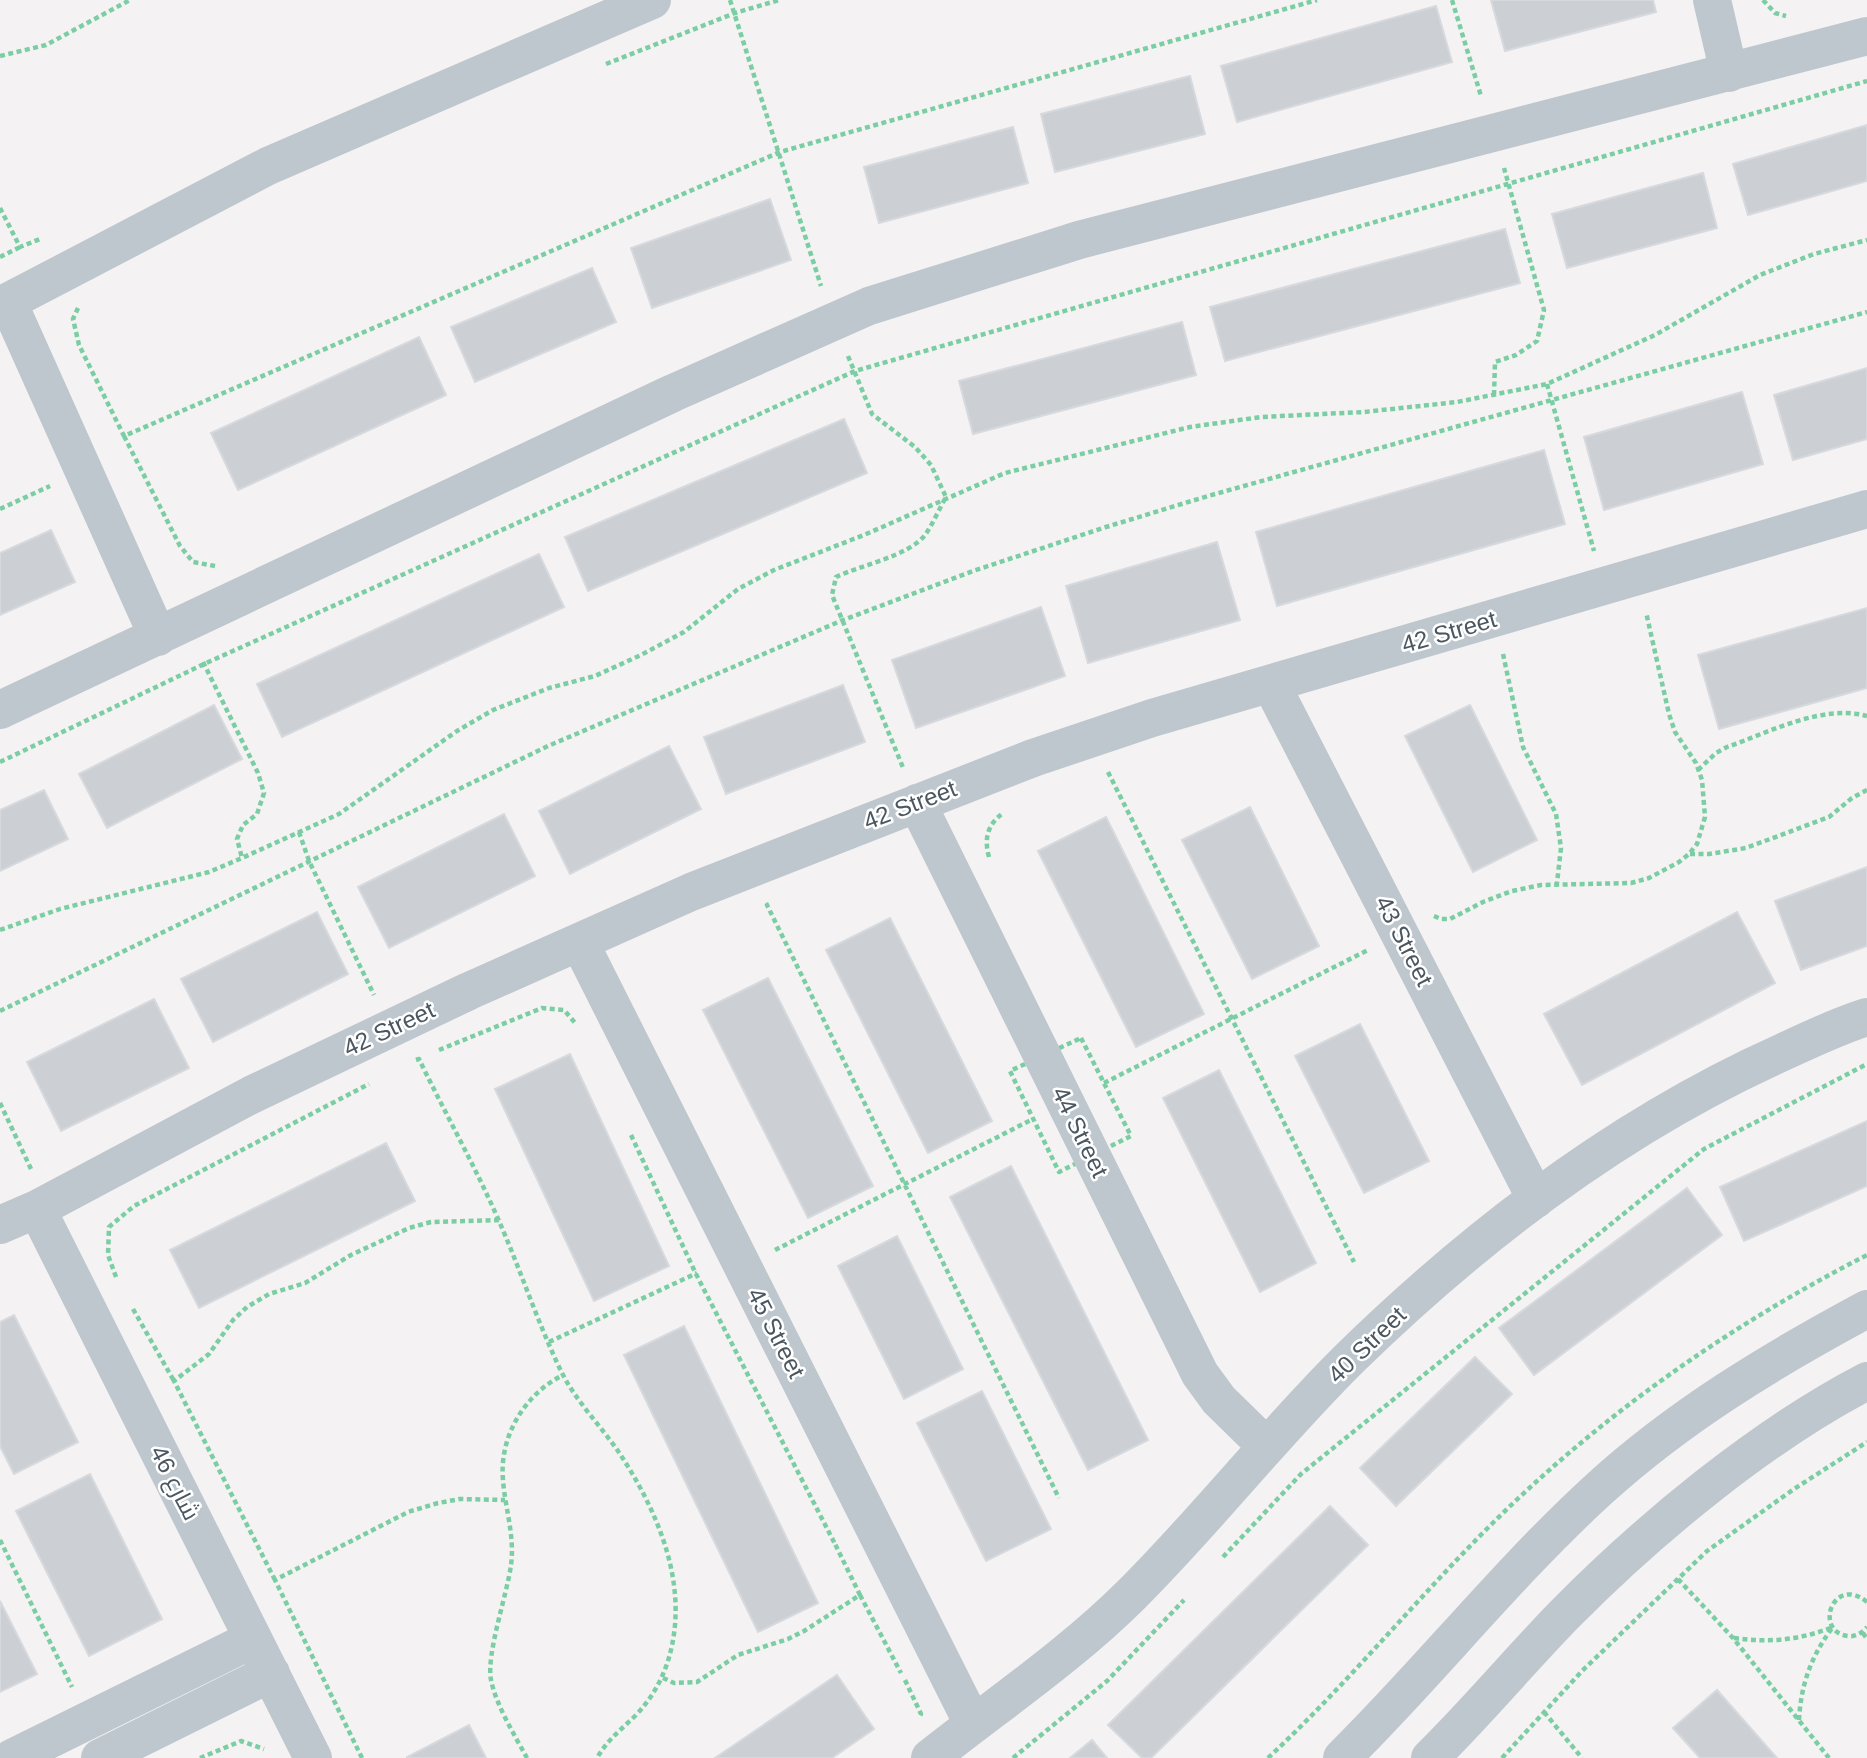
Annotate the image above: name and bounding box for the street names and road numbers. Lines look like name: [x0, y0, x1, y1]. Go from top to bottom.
street label: 42 Street: [1398, 605, 1500, 658]
street label: 42 Street: [860, 774, 960, 835]
street label: 43 Street: [1370, 891, 1439, 991]
street label: 42 Street: [339, 996, 439, 1061]
street label: 44 Street: [1047, 1082, 1114, 1182]
street label: 45 Street: [742, 1283, 811, 1383]
street label: 40 Street: [1322, 1301, 1411, 1388]
street label: شارع 46: [143, 1441, 206, 1526]

